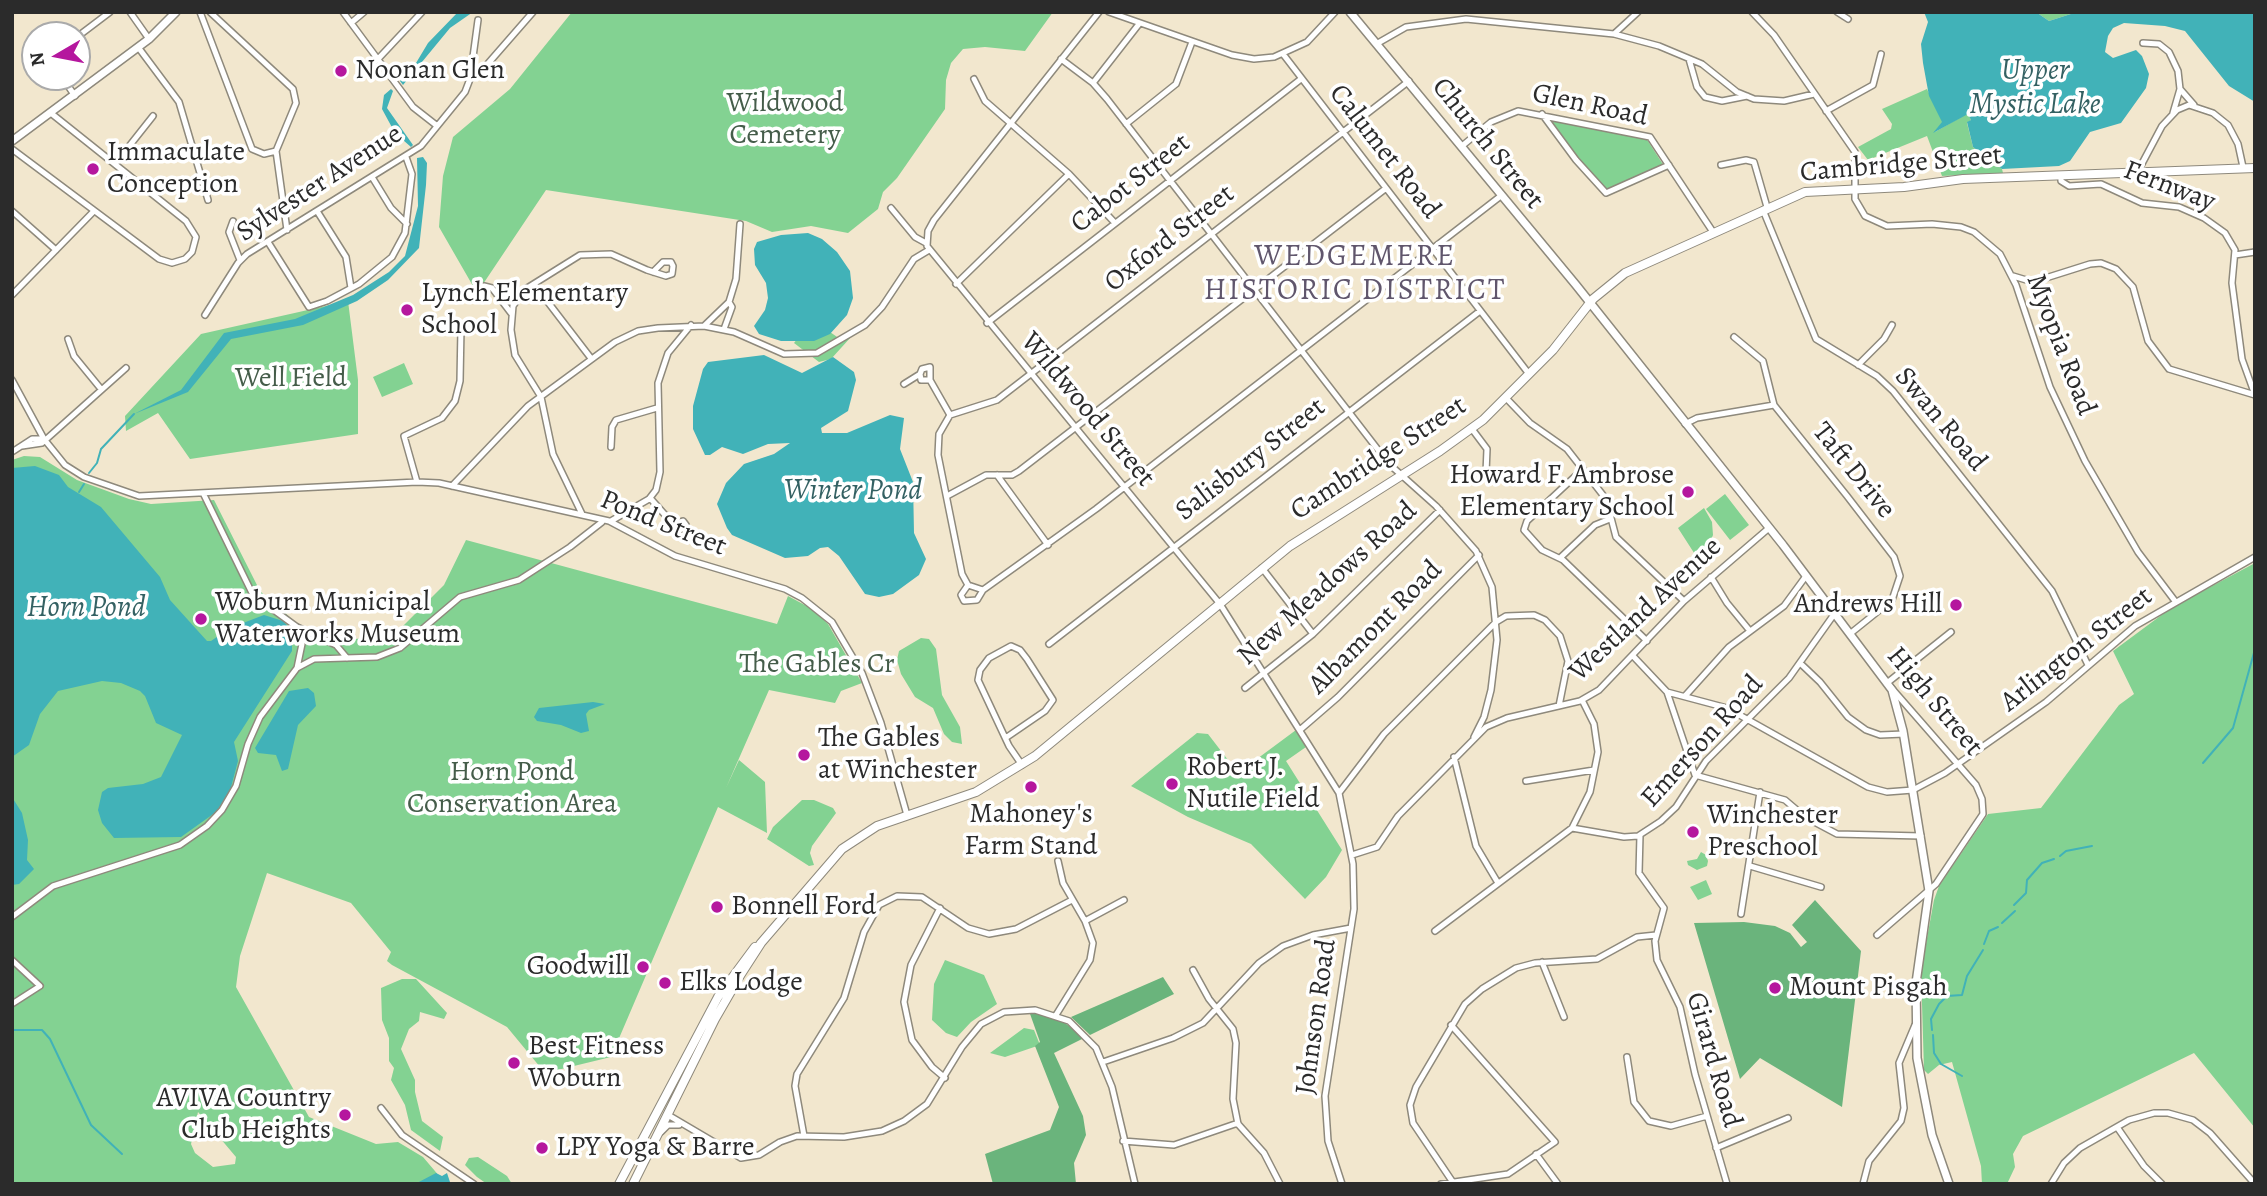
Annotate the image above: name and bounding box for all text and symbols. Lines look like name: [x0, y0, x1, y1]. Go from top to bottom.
north arrow: [21, 21, 91, 91]
text: N: [23, 50, 51, 68]
place label: Noonan Glen: [355, 54, 505, 88]
water label: Upper Mystic Lake: [1970, 54, 2100, 124]
marker: Noonan Glen: [333, 63, 349, 79]
street label: Church Street: [1424, 72, 1550, 216]
street label: Glen Road: [1529, 77, 1651, 135]
street label: Calumet Road: [1321, 78, 1447, 226]
park label: Wildwood Cemetery: [727, 87, 843, 153]
street label: Sylvester Avenue: [231, 118, 409, 250]
street label: Cabot Street: [1065, 127, 1197, 241]
place label: Immaculate Conception: [107, 136, 245, 202]
street label: Cambridge Street: [1799, 139, 2003, 191]
street label: Fernway: [2118, 154, 2220, 220]
marker: Immaculate Conception: [85, 161, 101, 177]
street label: Oxford Street: [1098, 178, 1242, 300]
district label: WEDGEMERE HISTORIC DISTRICT: [1206, 240, 1504, 310]
street label: Myopia Road: [2018, 270, 2102, 420]
place label: Lynch Elementary School: [421, 277, 628, 343]
marker: Lynch Elementary School: [399, 302, 415, 318]
street label: Wildwood Street: [1013, 326, 1161, 494]
street label: Swan Road: [1887, 361, 1993, 479]
park label: Well Field: [235, 362, 347, 396]
street label: Cambridge Street: [1285, 390, 1473, 528]
street label: Salisbury Street: [1169, 391, 1333, 529]
street label: Taft Drive: [1804, 416, 1902, 526]
place label: Howard F. Ambrose Elementary School: [1449, 459, 1674, 525]
water label: Winter Pond: [784, 474, 922, 510]
street label: Pond Street: [595, 484, 731, 564]
marker: Howard F. Ambrose Elementary School: [1680, 484, 1696, 500]
street label: New Meadows Road: [1231, 495, 1425, 673]
street label: Westland Avenue: [1563, 531, 1729, 689]
street label: Albamont Road: [1302, 554, 1450, 702]
street label: Arlington Street: [1994, 580, 2160, 720]
place label: Woburn Municipal Waterworks Museum: [215, 586, 460, 652]
place label: Andrews Hill: [1794, 588, 1942, 622]
water label: Horn Pond: [26, 591, 146, 627]
marker: Andrews Hill: [1948, 597, 1964, 613]
marker: Woburn Municipal Waterworks Museum: [193, 611, 209, 627]
street label: High Street: [1879, 641, 1989, 763]
park label: The Gables Cr: [739, 648, 895, 682]
street label: Emerson Road: [1635, 669, 1771, 815]
place label: The Gables at Winchester: [818, 722, 977, 788]
marker: The Gables at Winchester: [796, 747, 812, 763]
place label: Robert J. Nutile Field: [1186, 751, 1319, 817]
park label: Horn Pond Conservation Area: [407, 756, 617, 822]
marker: Robert J. Nutile Field: [1164, 776, 1180, 792]
marker: Mahoney's Farm Stand: [1023, 779, 1039, 795]
place label: Mahoney's Farm Stand: [964, 798, 1098, 864]
place label: Winchester Preschool: [1707, 799, 1838, 865]
marker: Winchester Preschool: [1685, 824, 1701, 840]
place label: Bonnell Ford: [731, 890, 876, 924]
marker: Bonnell Ford: [709, 899, 725, 915]
street label: Johnson Road: [1289, 937, 1345, 1097]
place label: Goodwill: [527, 950, 629, 984]
marker: Goodwill: [635, 959, 651, 975]
place label: Elks Lodge: [679, 966, 803, 1000]
place label: Mount Pisgah: [1789, 971, 1947, 1005]
marker: Elks Lodge: [657, 975, 673, 991]
marker: Mount Pisgah: [1767, 980, 1783, 996]
street label: Girard Road: [1678, 989, 1748, 1131]
place label: Best Fitness Woburn: [528, 1030, 664, 1096]
marker: Best Fitness Woburn: [506, 1055, 522, 1071]
place label: AVIVA Country Club Heights: [157, 1082, 331, 1148]
marker: AVIVA Country Club Heights: [337, 1107, 353, 1123]
place label: LPY Yoga & Barre: [556, 1131, 754, 1165]
marker: LPY Yoga & Barre: [534, 1140, 550, 1156]

